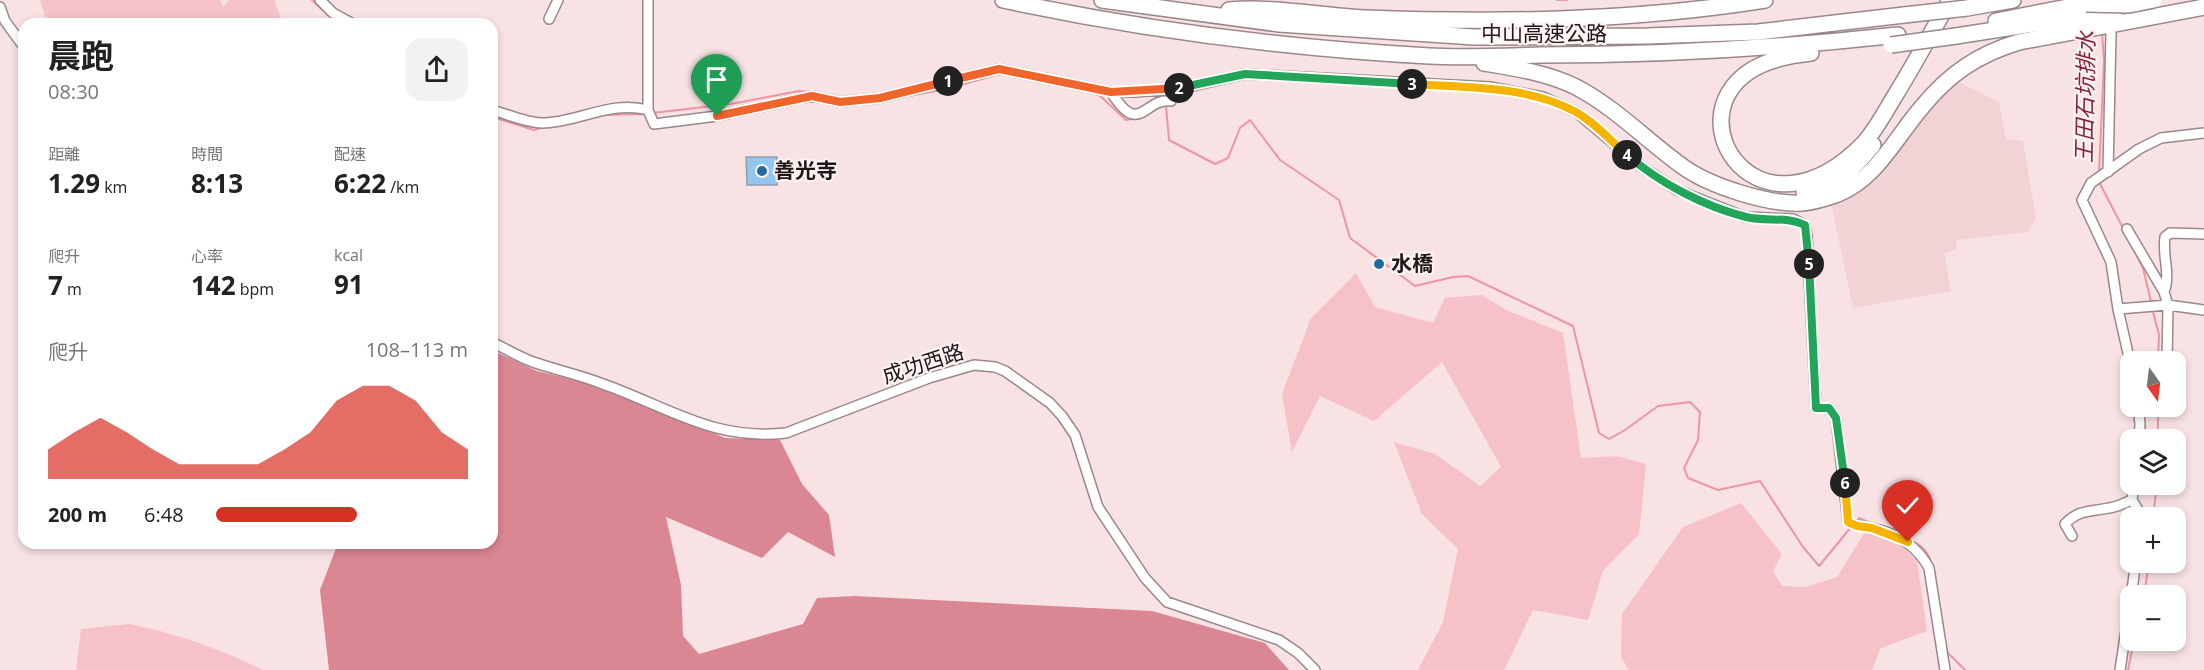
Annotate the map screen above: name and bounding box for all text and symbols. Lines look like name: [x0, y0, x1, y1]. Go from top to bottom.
street label: 中山高速公路: [1481, 19, 1607, 47]
water label: 王田石坑排水: [2068, 30, 2100, 163]
text: 晨跑: [48, 33, 114, 78]
button: share: [405, 38, 468, 101]
pin: [691, 54, 742, 116]
icon: arrive: [700, 63, 733, 96]
pin: 1: [933, 66, 963, 96]
pin: 3: [1397, 69, 1427, 99]
text: 1: [943, 70, 953, 92]
pin: 2: [1164, 73, 1194, 103]
text: 3: [1407, 73, 1417, 95]
text: 2: [1174, 77, 1184, 99]
text: 08:30: [48, 78, 99, 105]
pin: 4: [1612, 140, 1642, 170]
text: 距離: [48, 143, 80, 165]
text: 時間: [191, 143, 223, 165]
text: 配速: [334, 143, 366, 165]
text: 4: [1622, 144, 1632, 166]
place label: 善光寺: [774, 156, 837, 184]
marker: 善光寺: [755, 164, 769, 178]
text: 1.29: [48, 165, 100, 201]
text: 8:13: [191, 165, 243, 201]
text: 6:22: [334, 165, 386, 201]
text: km: [100, 176, 127, 198]
text: /km: [386, 176, 419, 198]
text: kcal: [334, 244, 363, 266]
text: 爬升: [48, 245, 80, 267]
text: 心率: [191, 245, 223, 267]
place label: 水橋: [1391, 249, 1433, 277]
pin: 5: [1794, 249, 1824, 279]
text: 5: [1804, 253, 1814, 275]
marker: 水橋: [1372, 257, 1386, 271]
text: 91: [334, 266, 364, 302]
text: 7: [48, 267, 63, 303]
text: 142: [191, 267, 236, 303]
text: m: [63, 278, 82, 300]
text: bpm: [236, 278, 274, 300]
text: 108–113 m: [366, 336, 468, 363]
street label: 成功西路: [878, 337, 967, 389]
text: 爬升: [48, 338, 88, 365]
north arrow: [2120, 351, 2186, 417]
map controls: [2120, 351, 2186, 651]
button: layers: [2120, 429, 2186, 495]
pin: 6: [1830, 468, 1860, 498]
text: 6: [1840, 472, 1850, 494]
pin: [1882, 480, 1933, 542]
icon: check: [1891, 489, 1924, 522]
text: 200 m: [48, 501, 107, 528]
text: 6:48: [144, 501, 184, 528]
button: +: [2120, 507, 2186, 573]
button: −: [2120, 585, 2186, 651]

